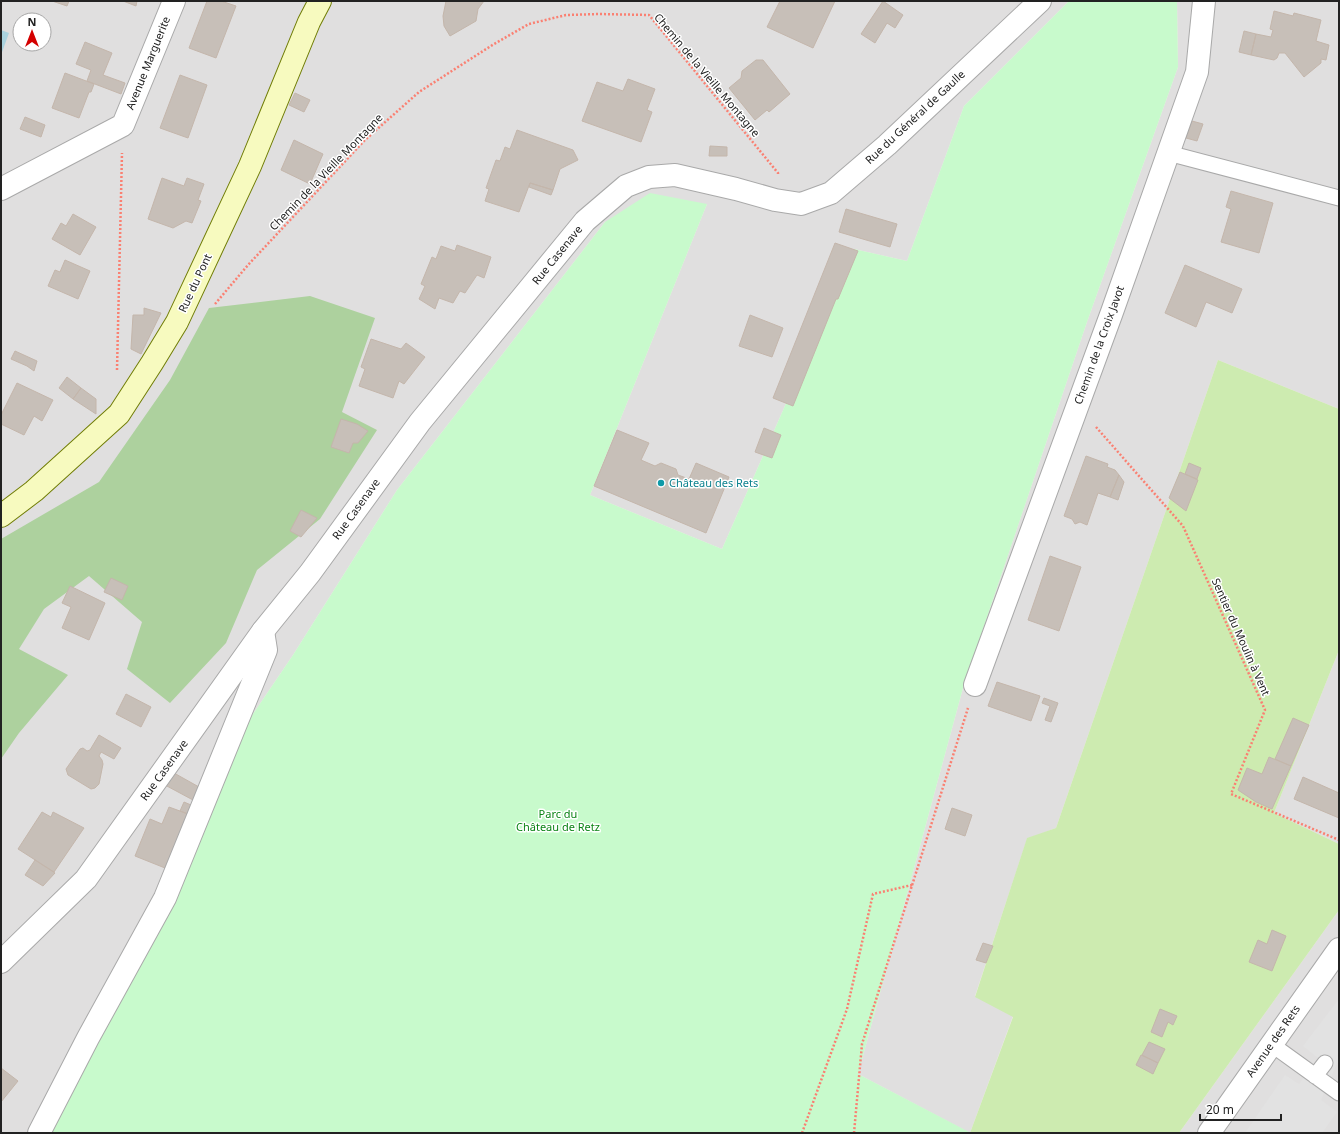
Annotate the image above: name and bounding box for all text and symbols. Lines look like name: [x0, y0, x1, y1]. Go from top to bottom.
street label: Chemin de la Vieille Montagne: [651, 10, 764, 140]
north arrow: [12, 12, 52, 52]
text: N: [28, 14, 36, 29]
street label: Avenue Marguerite: [122, 14, 173, 112]
street label: Rue du Général de Gaulle: [862, 66, 968, 167]
street label: Chemin de la Vieille Montagne: [266, 110, 386, 233]
street label: Rue Casenave: [528, 222, 585, 287]
street label: Rue du Pont: [174, 251, 215, 315]
street label: Chemin de la Croix Javot: [1070, 283, 1127, 406]
street label: Rue Casenave: [328, 475, 383, 542]
place label: Château des Rets: [669, 475, 758, 490]
marker: Château des Rets: [656, 478, 666, 488]
street label: Sentier du Moulin à Vent: [1209, 576, 1274, 698]
street label: Rue Casenave: [136, 736, 191, 803]
park label: Parc du Château de Retz: [516, 806, 600, 834]
street label: Avenue des Rets: [1242, 1002, 1303, 1080]
scale bar: [1200, 1096, 1281, 1122]
text: 20 m: [1206, 1101, 1234, 1118]

